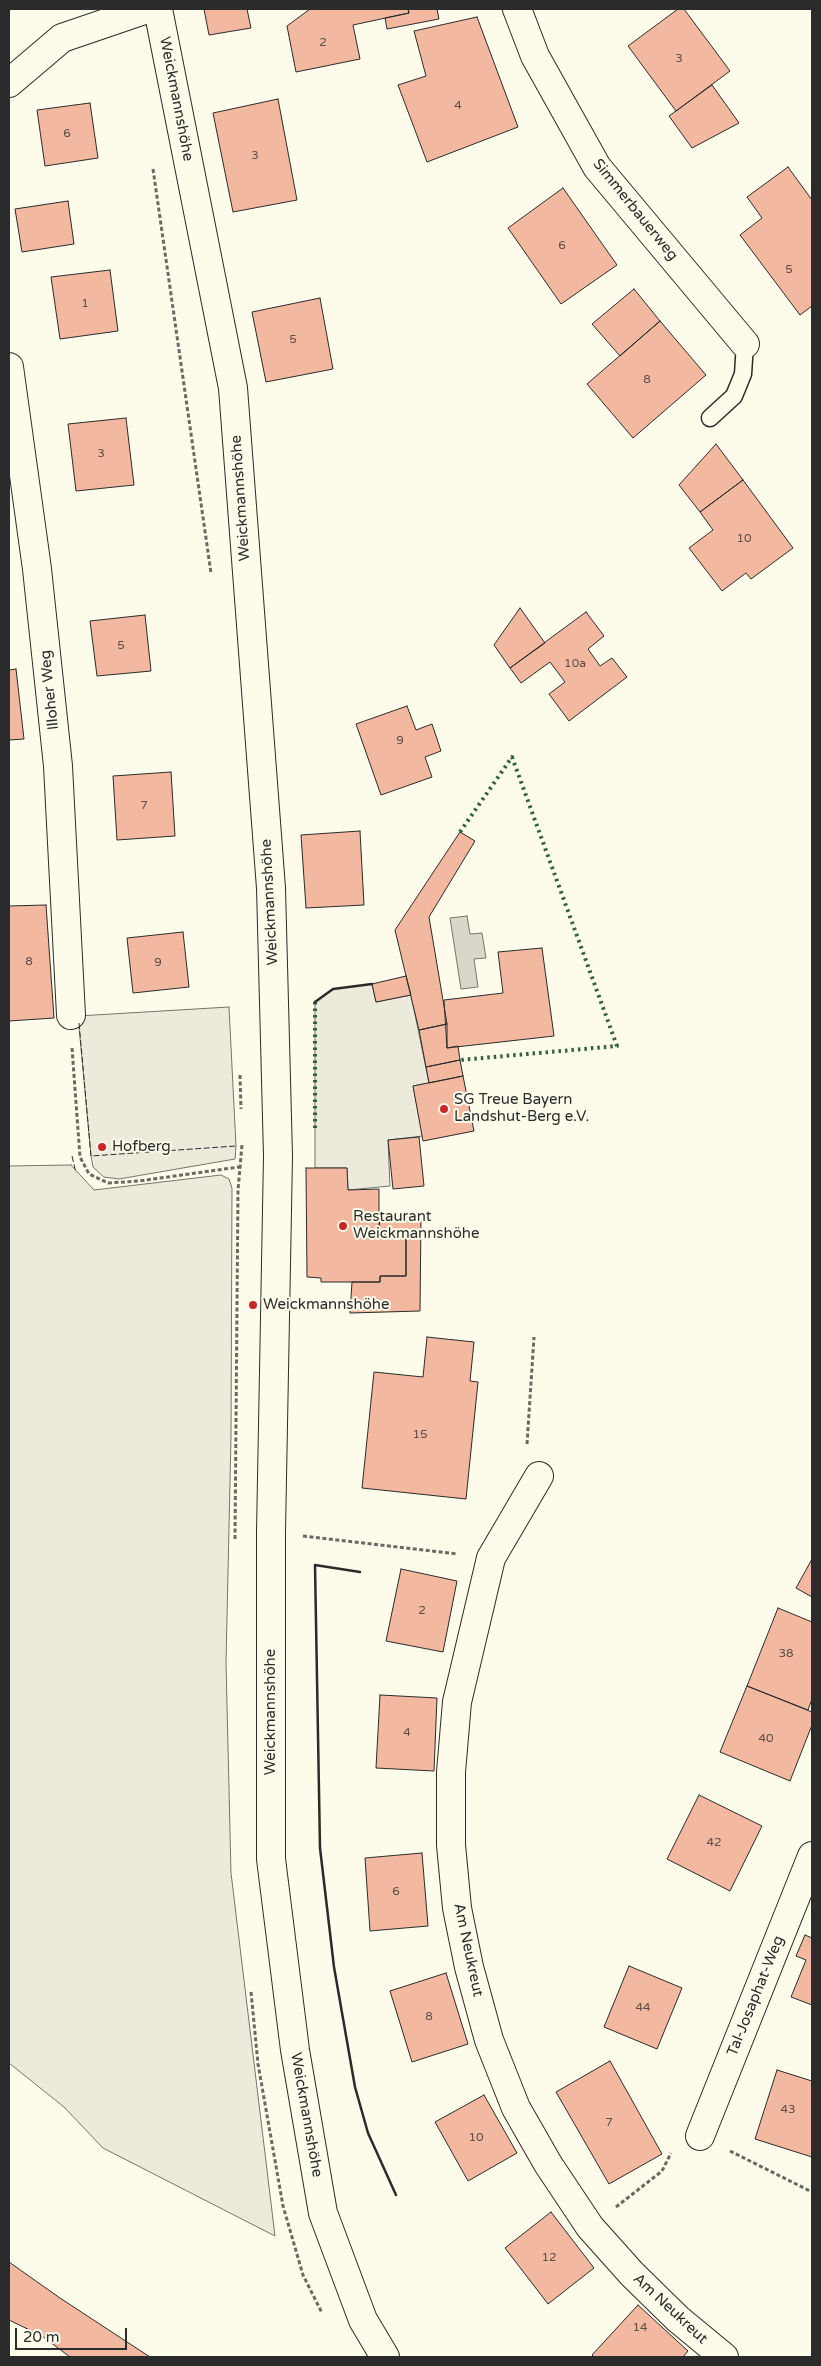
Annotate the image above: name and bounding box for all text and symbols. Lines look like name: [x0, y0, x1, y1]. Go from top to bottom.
street label: Weickmannshöhe: [155, 35, 197, 163]
house number: 2: [319, 36, 327, 50]
house number: 3: [675, 52, 683, 66]
house number: 4: [454, 99, 462, 113]
house number: 6: [63, 127, 71, 141]
house number: 3: [251, 149, 259, 163]
street label: Simmerbauerweg: [589, 156, 681, 264]
house number: 6: [558, 239, 566, 253]
house number: 5: [785, 263, 793, 277]
house number: 1: [81, 297, 89, 311]
house number: 5: [289, 333, 297, 347]
house number: 8: [643, 373, 651, 387]
street label: Weickmannshöhe: [228, 434, 254, 562]
house number: 3: [97, 447, 105, 461]
house number: 10: [736, 532, 752, 546]
house number: 5: [117, 639, 125, 653]
street label: Illoher Weg: [37, 649, 63, 731]
house number: 10a: [564, 657, 586, 671]
house number: 9: [396, 734, 404, 748]
house number: 7: [140, 799, 148, 813]
street label: Weickmannshöhe: [258, 838, 282, 966]
house number: 8: [25, 955, 33, 969]
house number: 9: [154, 956, 162, 970]
place label: SG Treue Bayern Landshut-Berg e.V.: [454, 1091, 589, 1126]
marker: SG Treue Bayern Landshut-Berg e.V.: [438, 1103, 450, 1115]
place label: Hofberg: [112, 1138, 171, 1156]
marker: Hofberg: [96, 1141, 108, 1153]
place label: Restaurant Weickmannshöhe: [353, 1208, 479, 1243]
marker: Restaurant Weickmannshöhe: [337, 1220, 349, 1232]
place label: Weickmannshöhe: [263, 1296, 389, 1314]
marker: Weickmannshöhe: [247, 1299, 259, 1311]
house number: 15: [412, 1428, 428, 1442]
house number: 2: [418, 1604, 426, 1618]
house number: 38: [778, 1647, 794, 1661]
street label: Weickmannshöhe: [262, 1649, 280, 1775]
house number: 4: [403, 1726, 411, 1740]
house number: 40: [758, 1732, 774, 1746]
house number: 42: [706, 1836, 722, 1850]
house number: 6: [392, 1885, 400, 1899]
street label: Am Neukreut: [449, 1902, 487, 1998]
street label: Tal-Josaphat-Weg: [724, 1933, 788, 2059]
house number: 44: [635, 2001, 651, 2015]
house number: 8: [425, 2010, 433, 2024]
street label: Weickmannshöhe: [286, 2051, 326, 2179]
house number: 43: [780, 2103, 796, 2117]
house number: 7: [605, 2116, 613, 2130]
house number: 10: [468, 2131, 484, 2145]
house number: 12: [541, 2251, 557, 2265]
street label: Am Neukreut: [629, 2270, 711, 2348]
scale bar: [18, 2318, 130, 2350]
house number: 14: [632, 2321, 648, 2335]
text: 20 m: [23, 2328, 60, 2346]

